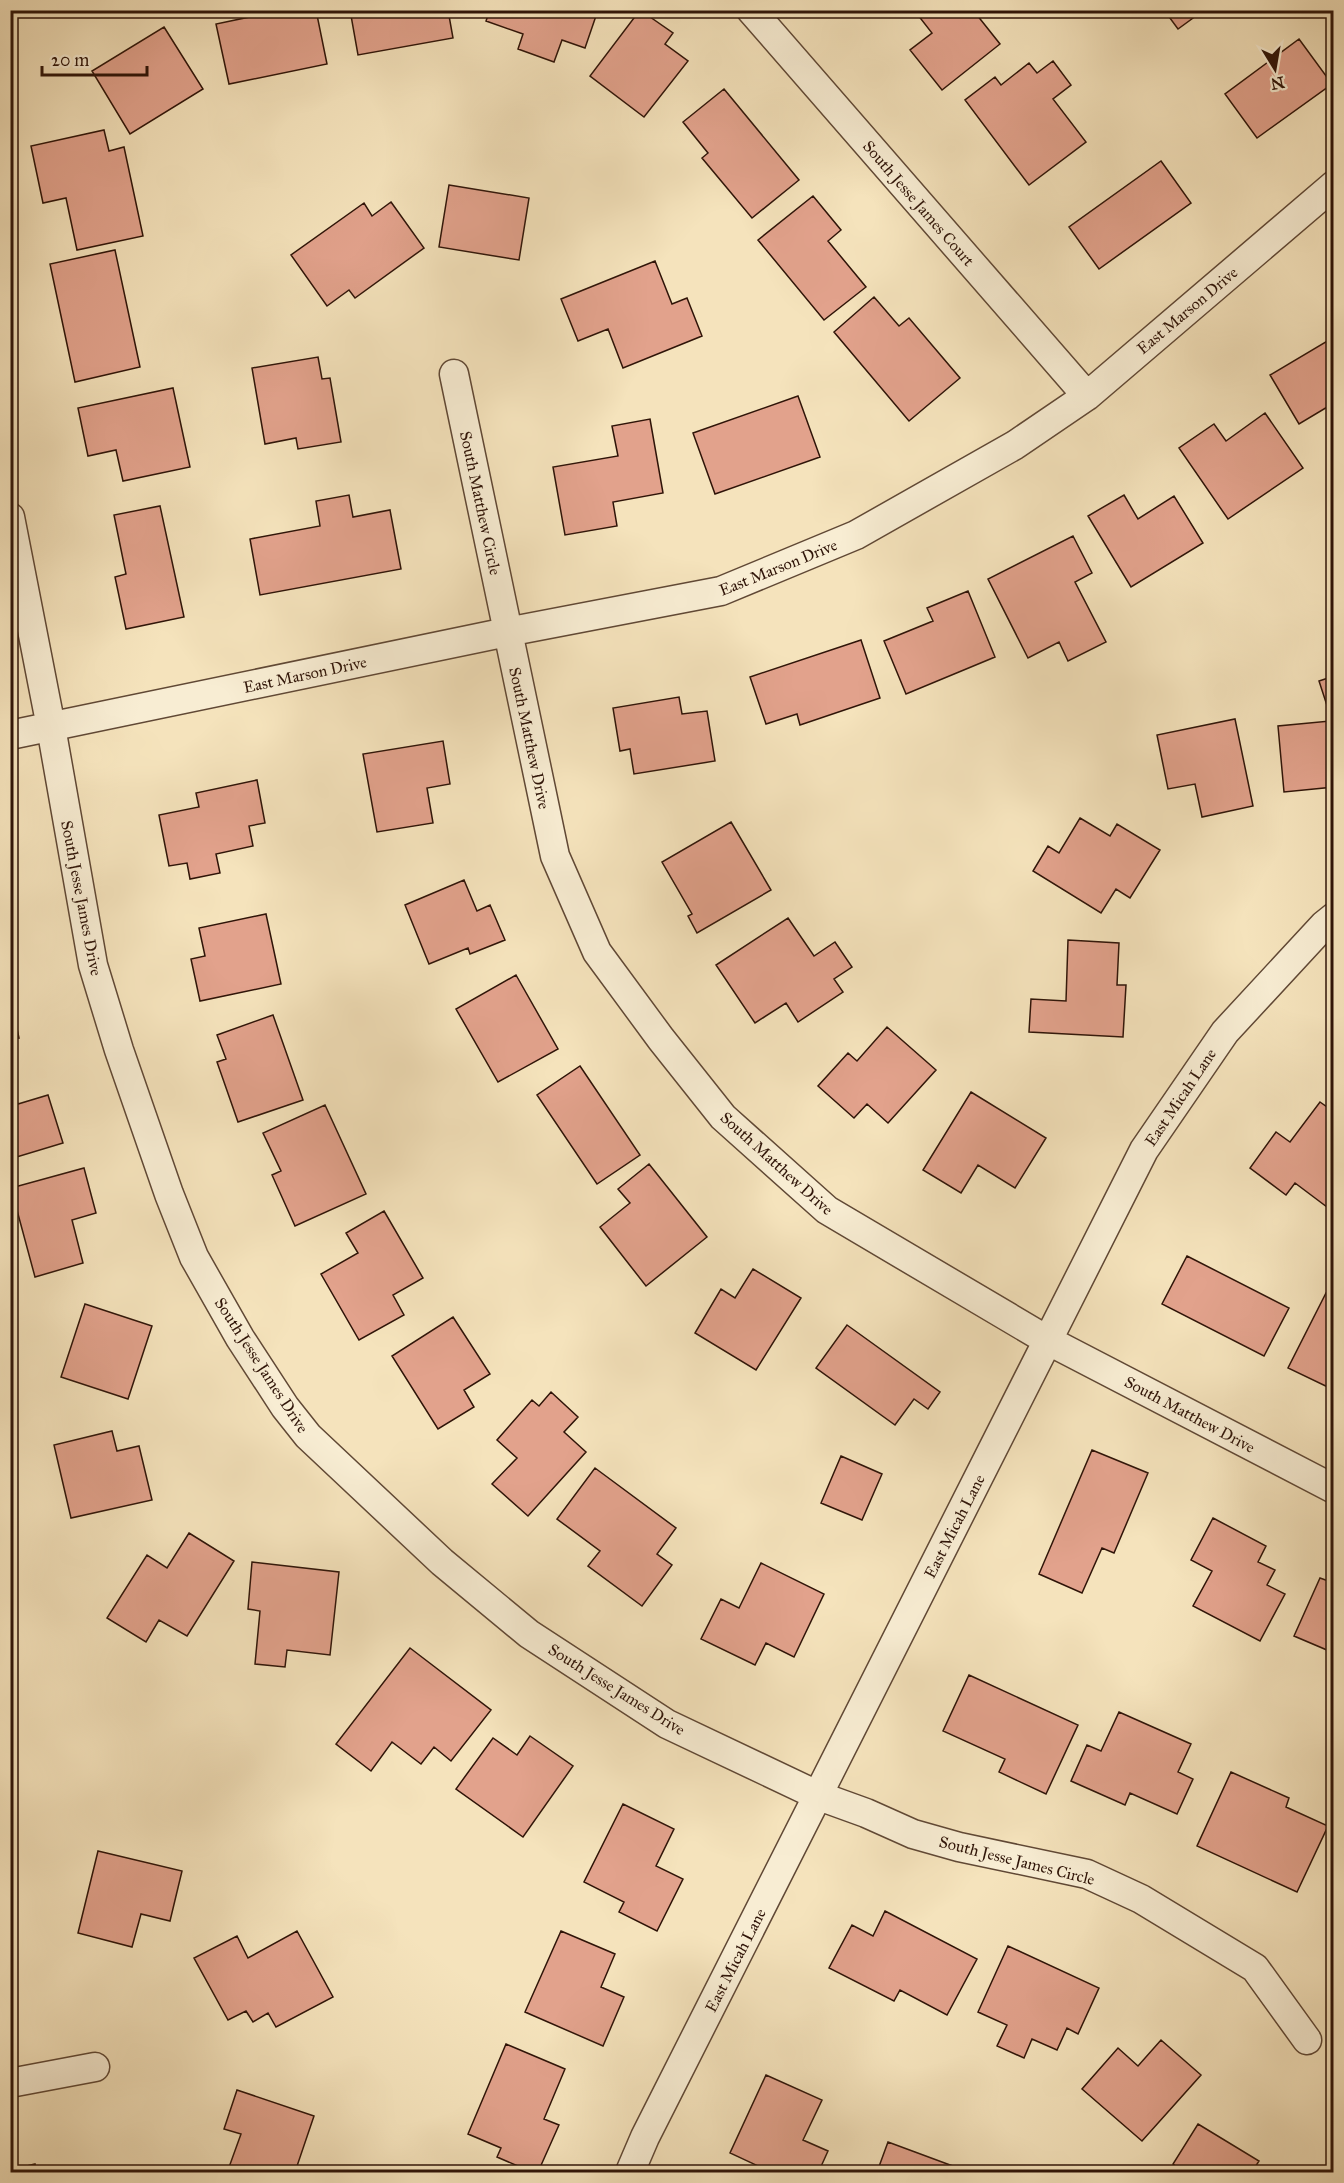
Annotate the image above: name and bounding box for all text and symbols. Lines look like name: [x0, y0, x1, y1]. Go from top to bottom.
scale bar: [42, 39, 147, 77]
north arrow: [1245, 39, 1305, 99]
text: 20 m: [51, 49, 89, 71]
text: N: [1269, 73, 1286, 94]
street label: South Jesse James Court: [858, 137, 978, 271]
street label: East Marson Drive: [1133, 263, 1242, 358]
street label: South Matthew Circle: [456, 429, 505, 577]
street label: East Marson Drive: [716, 535, 840, 600]
street label: East Marson Drive: [242, 652, 369, 697]
street label: South Matthew Drive: [505, 665, 554, 811]
street label: South Jesse James Drive: [56, 819, 106, 978]
street label: East Micah Lane: [1141, 1045, 1220, 1150]
street label: South Matthew Drive: [716, 1108, 837, 1219]
street label: South Jesse James Drive: [210, 1294, 313, 1437]
street label: South Matthew Drive: [1121, 1372, 1258, 1457]
street label: East Micah Lane: [920, 1471, 989, 1581]
street label: South Jesse James Drive: [544, 1640, 689, 1740]
street label: South Jesse James Circle: [937, 1832, 1097, 1890]
street label: East Micah Lane: [701, 1905, 770, 2015]

